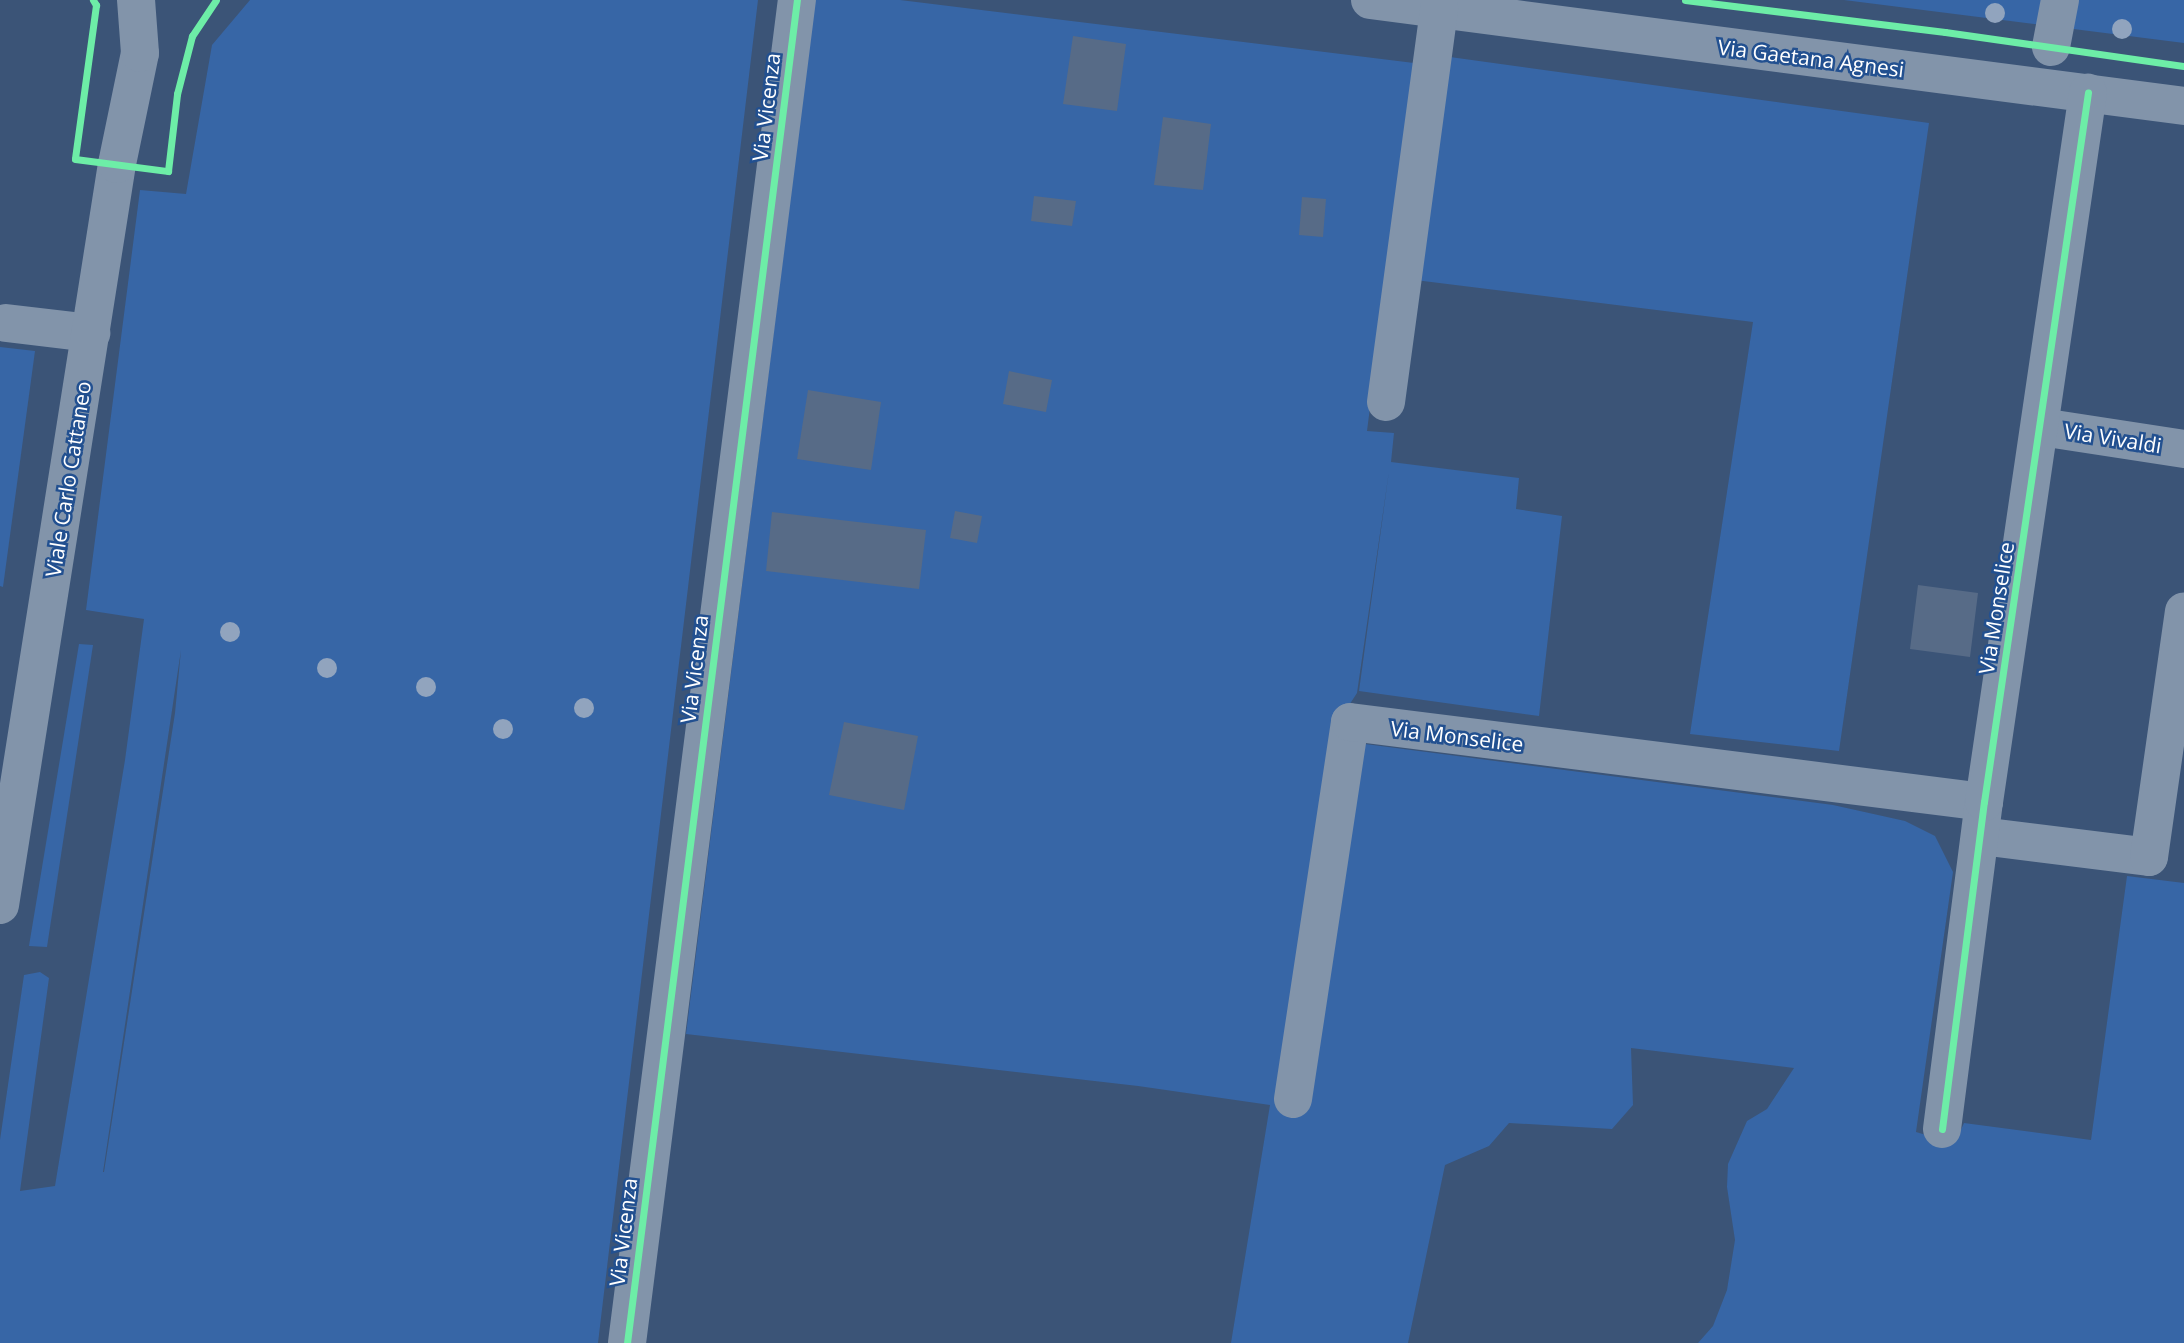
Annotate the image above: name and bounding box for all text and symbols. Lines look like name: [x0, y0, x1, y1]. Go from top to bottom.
street label: Via Gaetana Agnesi: [1716, 34, 1906, 82]
street label: Via Vicenza: [747, 51, 785, 163]
street label: Viale Carlo Cattaneo: [40, 379, 96, 579]
street label: Via Vivaldi: [2062, 418, 2164, 458]
street label: Via Monselice: [1973, 540, 2019, 676]
street label: Via Vicenza: [675, 613, 713, 725]
street label: Via Monselice: [1389, 715, 1525, 757]
street label: Via Vicenza: [604, 1176, 642, 1288]

